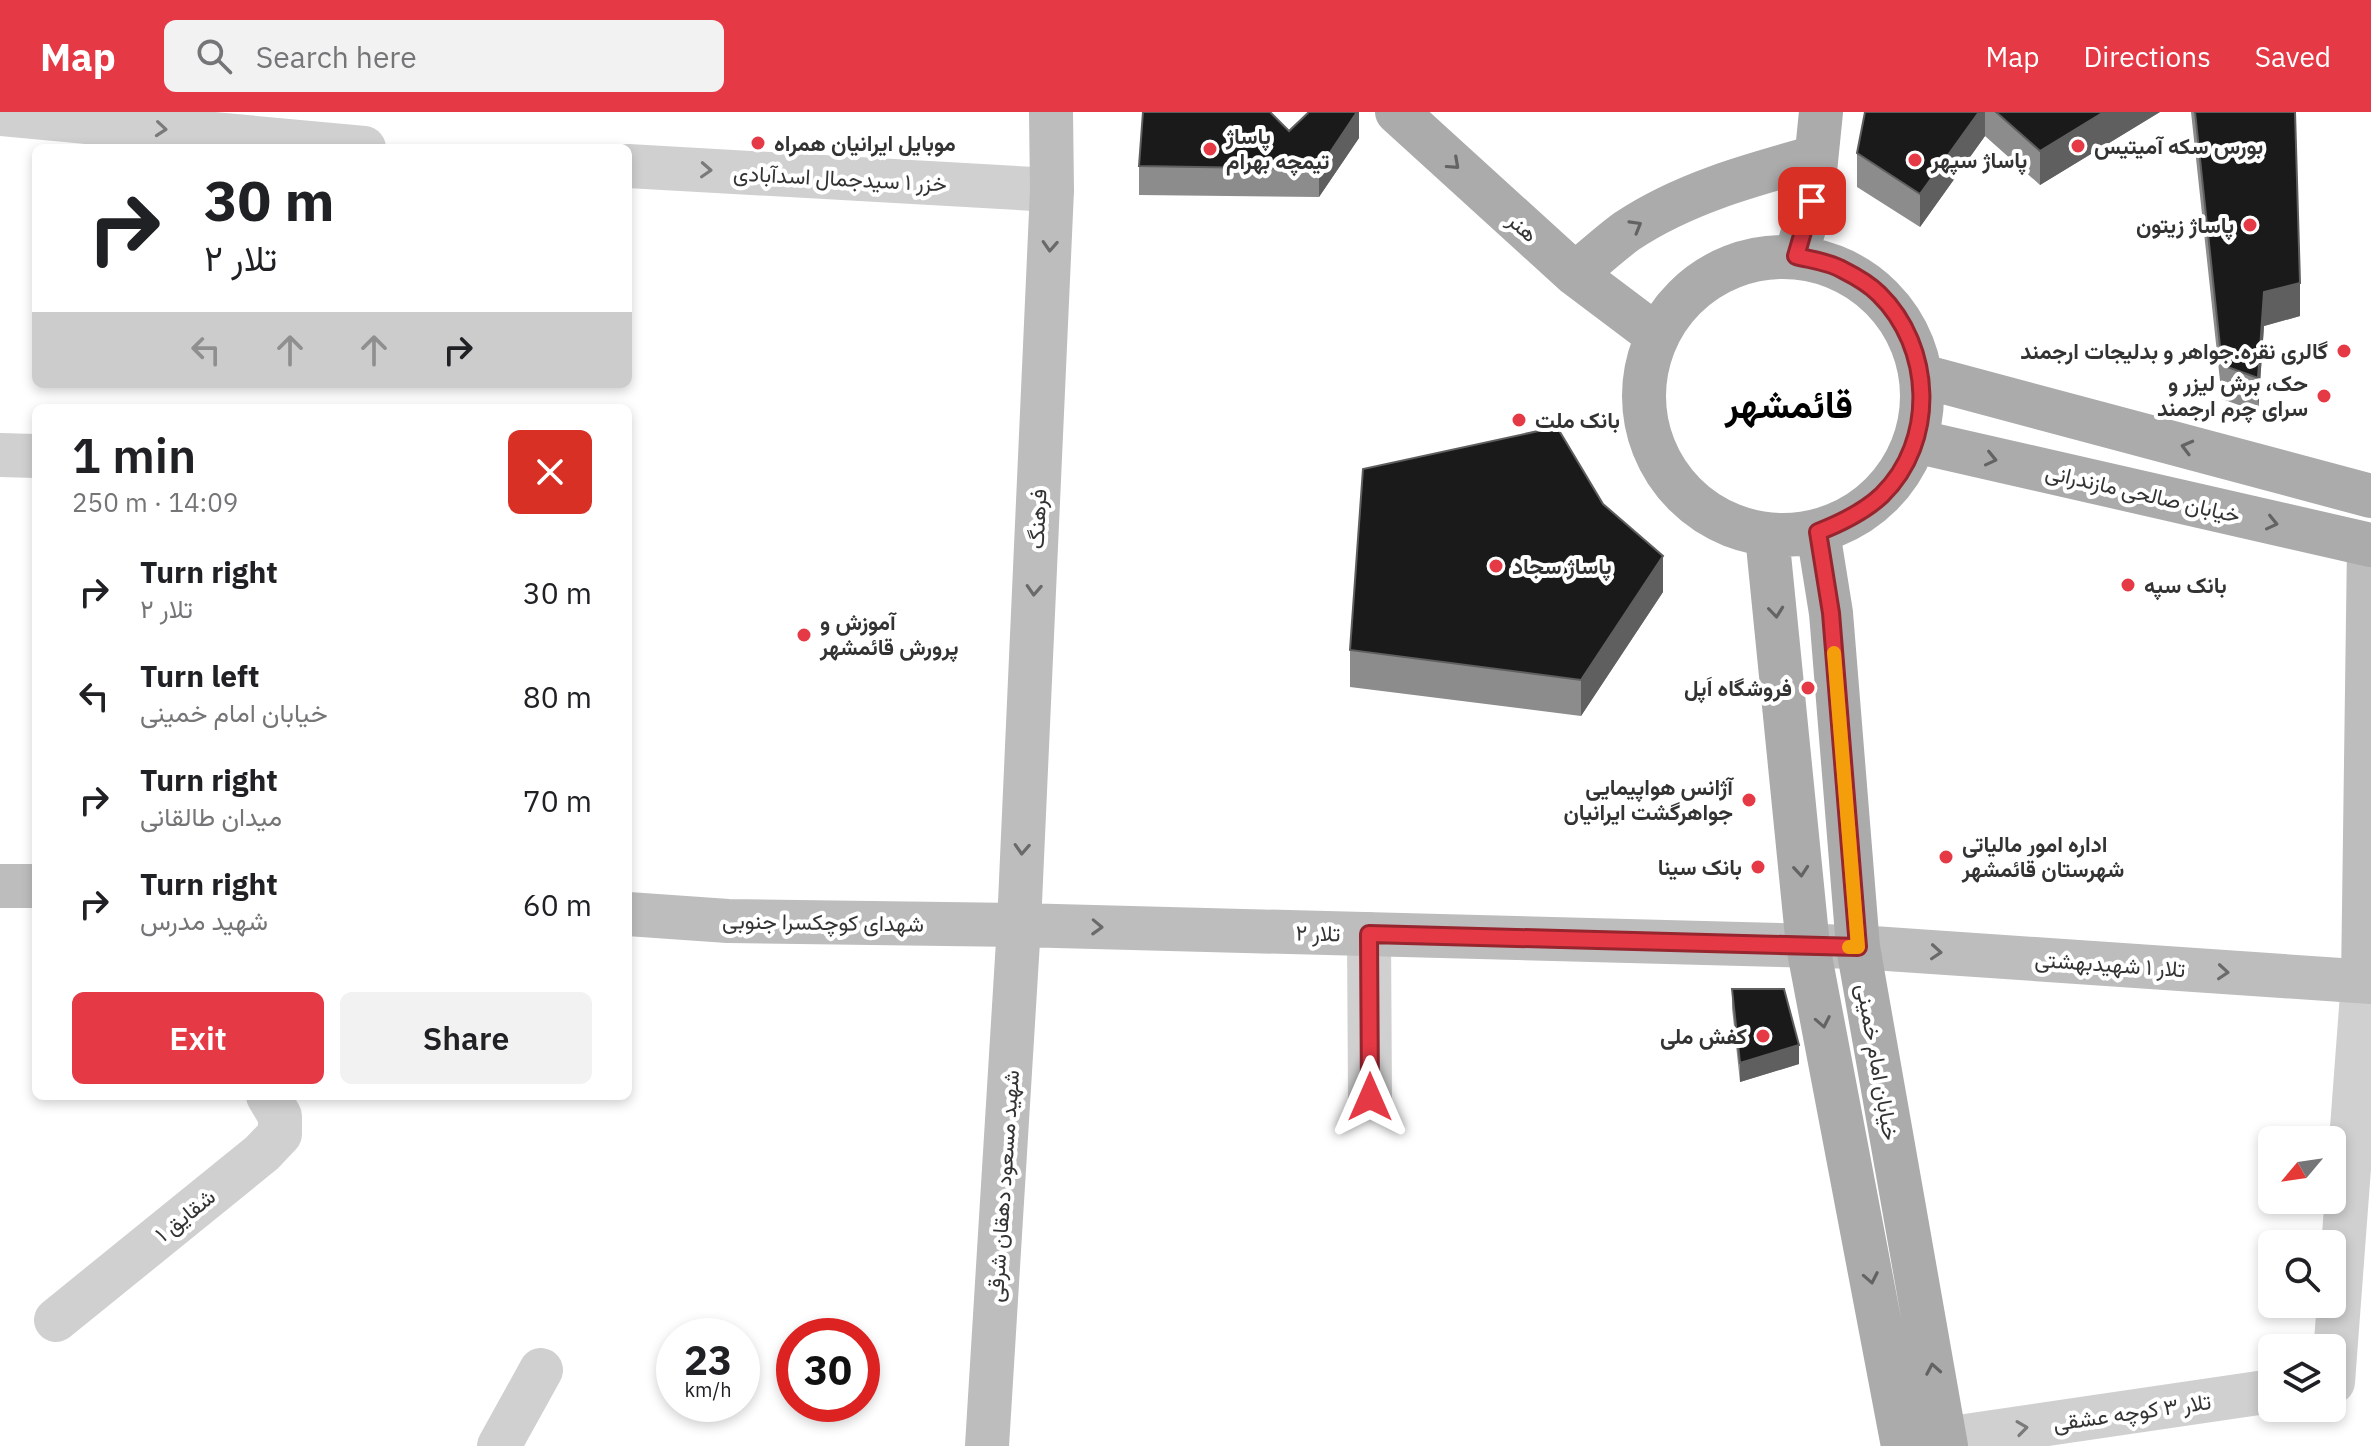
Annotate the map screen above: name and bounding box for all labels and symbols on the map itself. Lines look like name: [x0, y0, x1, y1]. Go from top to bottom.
one-way arrow: [155, 121, 168, 138]
place label: پاساژ تیمچه بهرام: [1225, 121, 1330, 177]
place label: موبایل ایرانیان همراه: [774, 128, 956, 157]
place label: بورس سکه آمیتیس: [2094, 131, 2263, 160]
marker: موبایل ایرانیان همراه: [749, 134, 767, 152]
marker: بورس سکه آمیتیس: [2069, 137, 2087, 155]
marker: پاساژ تیمچه بهرام: [1201, 140, 1219, 158]
place label: پاساژ سپهر: [1930, 145, 2027, 176]
marker: پاساژ سپهر: [1906, 151, 1924, 169]
one-way arrow: [1445, 155, 1460, 169]
street label: خزر ۱ سیدجمال اسدآبادی: [732, 157, 948, 198]
one-way arrow: [700, 161, 713, 178]
pin: [1778, 167, 1846, 235]
street label: هنر: [1501, 205, 1545, 248]
place label: پاساژ زیتون: [2136, 210, 2234, 241]
marker: پاساژ زیتون: [2241, 216, 2259, 234]
one-way arrow: [1628, 220, 1642, 236]
one-way arrow: [1041, 240, 1058, 253]
place label: گالری نقره.جواهر و بدلیجات ارجمند: [2020, 336, 2328, 365]
marker: گالری نقره.جواهر و بدلیجات ارجمند: [2335, 342, 2353, 360]
place label: حک، برش لیزر و سرای چرم ارجمند: [2157, 368, 2308, 424]
district label: قائمشهر: [1724, 379, 1853, 429]
marker: حک، برش لیزر و سرای چرم ارجمند: [2315, 387, 2333, 405]
place label: بانک ملت: [1535, 405, 1620, 434]
marker: بانک ملت: [1510, 411, 1528, 429]
one-way arrow: [2181, 440, 2195, 456]
one-way arrow: [1984, 449, 1998, 466]
street label: خیابان صالحی مازندرانی: [2043, 456, 2243, 529]
street label: فرهنگ: [1020, 488, 1053, 550]
one-way arrow: [2265, 514, 2278, 531]
place label: پاساژ سجاد: [1512, 551, 1611, 582]
marker: پاساژ سجاد: [1487, 557, 1505, 575]
place label: بانک سپه: [2144, 570, 2227, 601]
marker: بانک سپه: [2119, 576, 2137, 594]
one-way arrow: [1026, 584, 1043, 597]
one-way arrow: [1767, 605, 1784, 619]
place label: آموزش و پرورش قائمشهر: [819, 607, 958, 663]
marker: آموزش و پرورش قائمشهر: [795, 626, 813, 644]
place label: فروشگاه اَپل: [1684, 673, 1792, 704]
marker: فروشگاه اَپل: [1799, 679, 1817, 697]
place label: آژانس هواپیمایی جواهرگشت ایرانیان: [1564, 772, 1734, 826]
marker: آژانس هواپیمایی جواهرگشت ایرانیان: [1740, 791, 1758, 809]
place label: اداره امور مالیاتی شهرستان قائمشهر: [1961, 829, 2124, 883]
one-way arrow: [1014, 843, 1031, 856]
marker: اداره امور مالیاتی شهرستان قائمشهر: [1937, 848, 1955, 866]
place label: بانک سینا: [1658, 852, 1742, 881]
marker: بانک سینا: [1749, 858, 1767, 876]
one-way arrow: [1792, 865, 1809, 878]
street label: شهدای کوچکسرا جنوبی: [722, 905, 924, 939]
street label: تلار ۲: [1295, 918, 1341, 947]
one-way arrow: [1091, 919, 1104, 936]
one-way arrow: [1929, 943, 1942, 960]
street label: تلار ۱ شهیدبهشتی: [2034, 944, 2186, 983]
one-way arrow: [2217, 963, 2230, 980]
street label: خیابان امام خمینی: [1849, 981, 1907, 1143]
one-way arrow: [1813, 1015, 1830, 1029]
place label: کفش ملی: [1660, 1021, 1747, 1050]
marker: کفش ملی: [1754, 1027, 1772, 1045]
position arrow: [1328, 1055, 1412, 1139]
street label: شهید مسعود دهقان شرقی: [980, 1069, 1025, 1303]
north arrow: [2258, 1126, 2346, 1214]
street label: شقایق ۱: [149, 1181, 221, 1248]
one-way arrow: [1862, 1270, 1879, 1284]
speed limit sign: 30: [776, 1318, 880, 1422]
one-way arrow: [1925, 1362, 1942, 1376]
street label: تلار ۳ کوچه عشقی: [2051, 1386, 2213, 1438]
one-way arrow: [2016, 1420, 2029, 1437]

